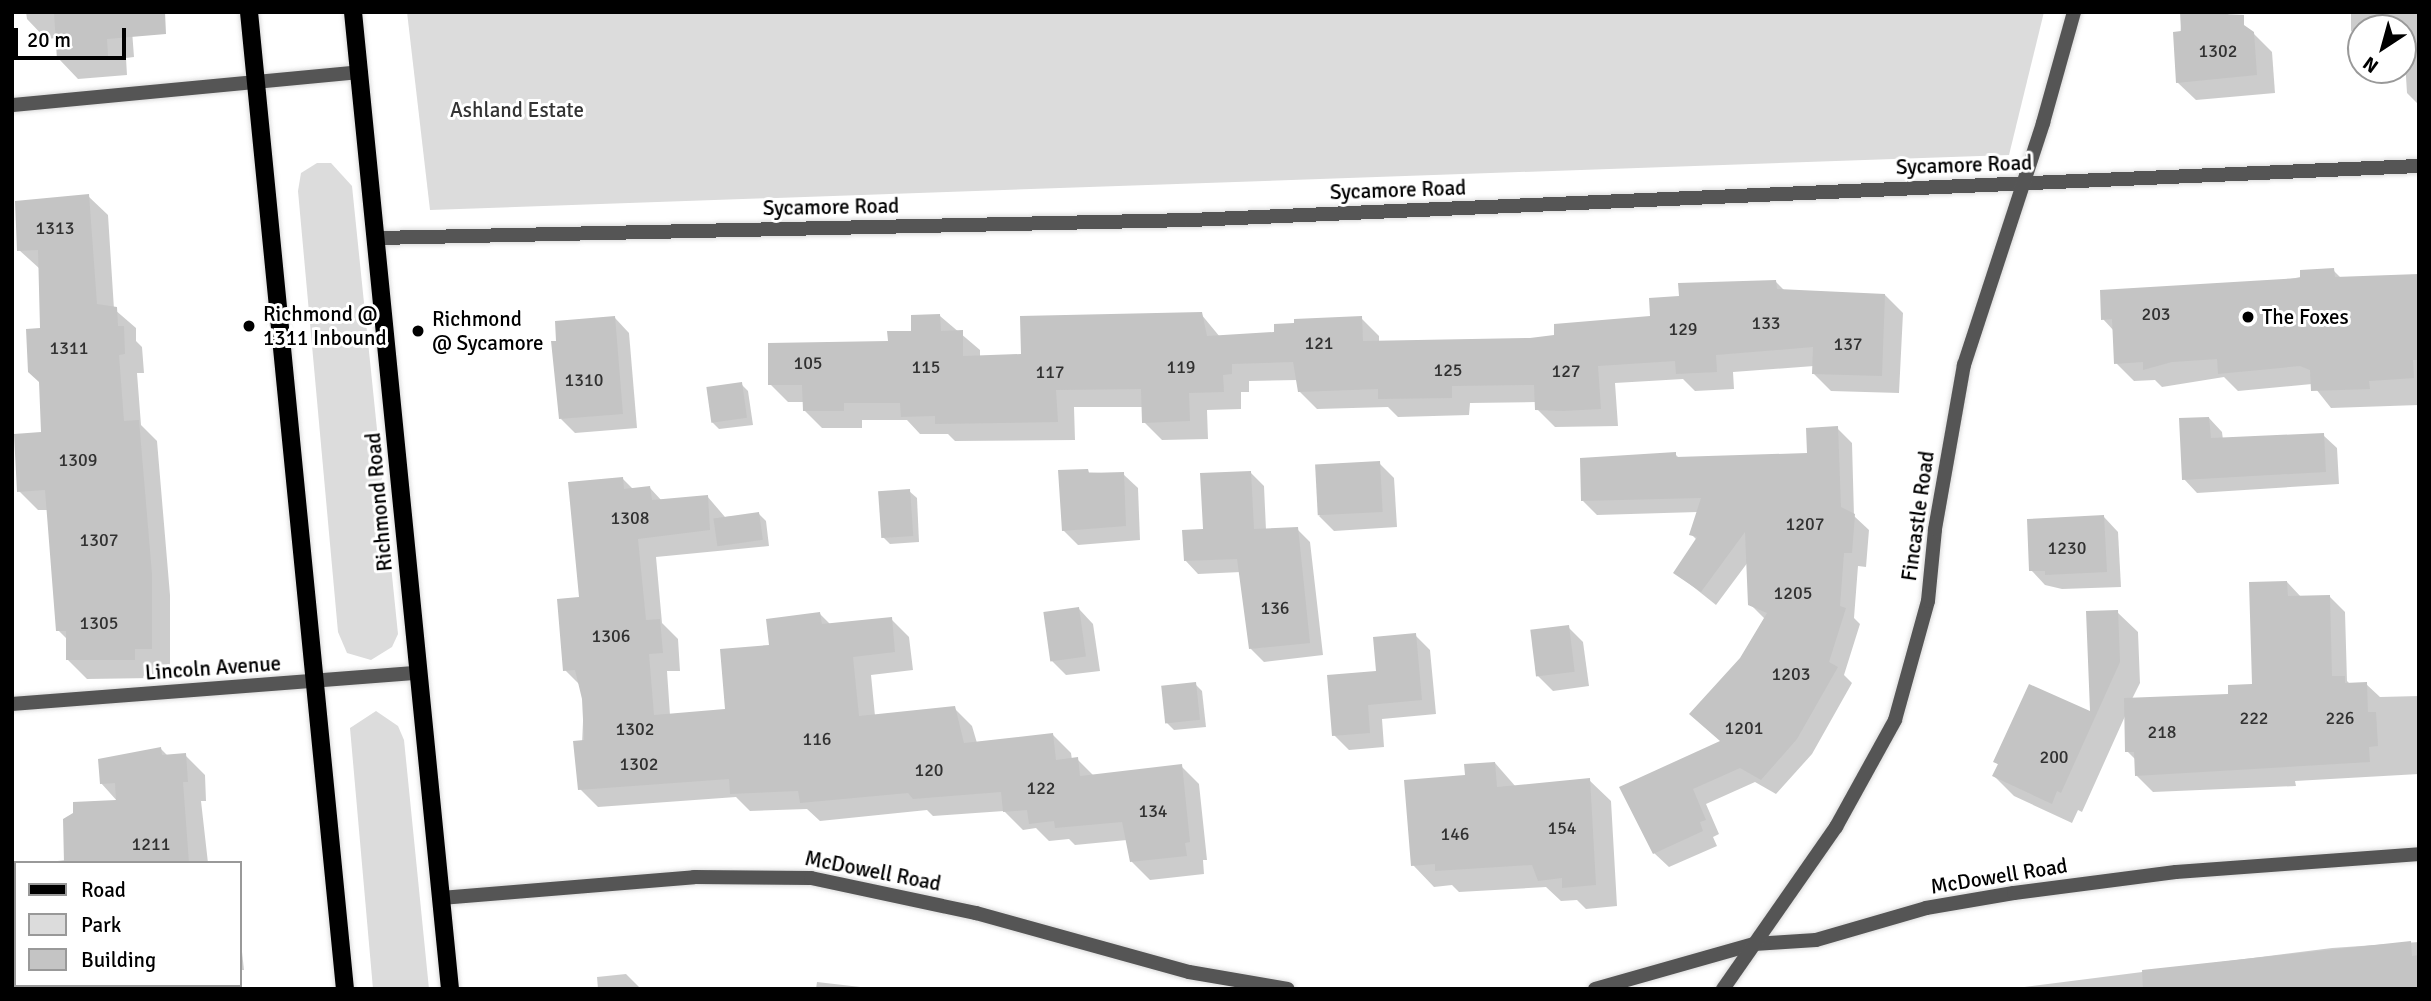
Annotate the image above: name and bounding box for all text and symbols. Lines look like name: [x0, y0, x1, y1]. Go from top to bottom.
scale bar: [18, 14, 130, 58]
north arrow: [2347, 14, 2417, 84]
text: 20 m: [27, 27, 71, 53]
house number: 1302: [2199, 40, 2237, 62]
text: N: [2358, 51, 2383, 78]
park label: Ashland Estate: [450, 97, 584, 123]
street label: Sycamore Road: [1895, 150, 2033, 180]
street label: Sycamore Road: [1329, 175, 1467, 205]
street label: Sycamore Road: [763, 193, 899, 221]
house number: 1313: [36, 217, 74, 239]
place label: Richmond @ 1311 Inbound: [263, 301, 387, 351]
house number: 203: [2141, 303, 2171, 325]
place label: The Foxes: [2262, 304, 2349, 330]
place label: Richmond @ Sycamore: [432, 306, 543, 356]
marker: The Foxes: [2240, 309, 2256, 325]
house number: 133: [1751, 312, 1781, 334]
marker: Richmond @ 1311 Inbound: [241, 318, 257, 334]
house number: 129: [1668, 318, 1698, 340]
marker: Richmond @ Sycamore: [410, 323, 426, 339]
house number: 121: [1304, 332, 1334, 354]
house number: 137: [1833, 333, 1863, 355]
house number: 1311: [50, 337, 88, 359]
house number: 105: [793, 352, 823, 374]
house number: 115: [911, 356, 941, 378]
house number: 119: [1166, 356, 1196, 378]
house number: 125: [1433, 359, 1463, 381]
house number: 127: [1551, 360, 1581, 382]
house number: 117: [1035, 361, 1065, 383]
house number: 1310: [565, 369, 603, 391]
street label: Richmond Road: [360, 431, 398, 573]
house number: 1309: [59, 449, 97, 471]
street label: Fincastle Road: [1896, 449, 1940, 583]
house number: 1308: [611, 507, 649, 529]
house number: 1207: [1786, 513, 1824, 535]
house number: 1307: [80, 529, 118, 551]
house number: 1230: [2048, 537, 2086, 559]
house number: 1205: [1774, 582, 1812, 604]
house number: 136: [1260, 597, 1290, 619]
house number: 1305: [80, 612, 118, 634]
house number: 1306: [592, 625, 630, 647]
street label: Lincoln Avenue: [144, 651, 282, 685]
house number: 1203: [1772, 663, 1810, 685]
house number: 222: [2239, 707, 2269, 729]
house number: 226: [2325, 707, 2355, 729]
house number: 1201: [1725, 717, 1763, 739]
house number: 1302: [616, 718, 654, 740]
house number: 218: [2147, 721, 2177, 743]
house number: 116: [802, 728, 832, 750]
house number: 200: [2039, 746, 2069, 768]
house number: 1302: [620, 753, 658, 775]
house number: 120: [914, 759, 944, 781]
house number: 122: [1026, 777, 1056, 799]
house number: 134: [1138, 800, 1168, 822]
house number: 154: [1547, 817, 1577, 839]
house number: 146: [1440, 823, 1470, 845]
house number: 1211: [132, 833, 170, 855]
street label: McDowell Road: [803, 845, 943, 897]
street label: McDowell Road: [1929, 853, 2069, 899]
legend: [14, 861, 242, 987]
text: Road: [81, 877, 126, 903]
text: Park: [81, 912, 121, 938]
text: Building: [81, 947, 156, 973]

